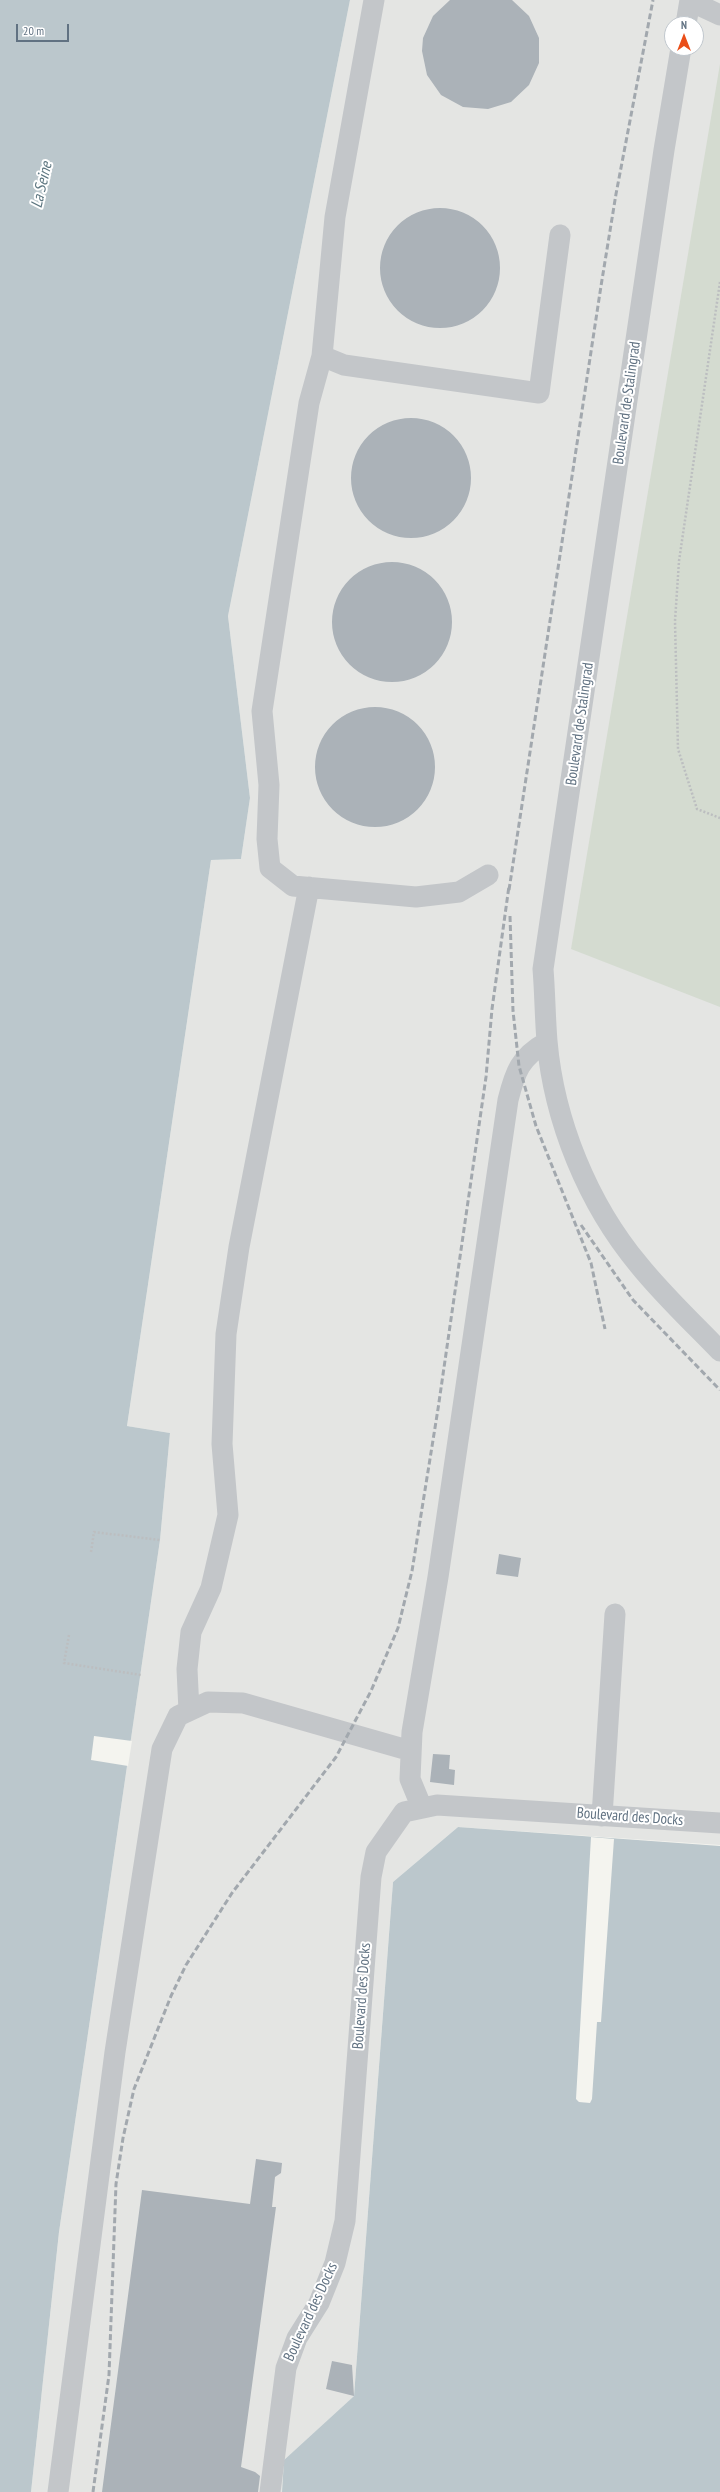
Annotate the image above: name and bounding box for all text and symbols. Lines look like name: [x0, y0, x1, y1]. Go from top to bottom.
scale bar: [18, 16, 71, 42]
north arrow: [664, 16, 704, 56]
text: N: [681, 18, 687, 32]
text: 20 m: [23, 23, 44, 38]
water label: La Seine: [27, 160, 57, 210]
street label: Boulevard de Stalingrad: [609, 340, 645, 466]
street label: Boulevard de Stalingrad: [562, 661, 598, 787]
street label: Boulevard des Docks: [576, 1804, 684, 1830]
street label: Boulevard des Docks: [349, 1942, 375, 2050]
street label: Boulevard des Docks: [280, 2260, 342, 2364]

